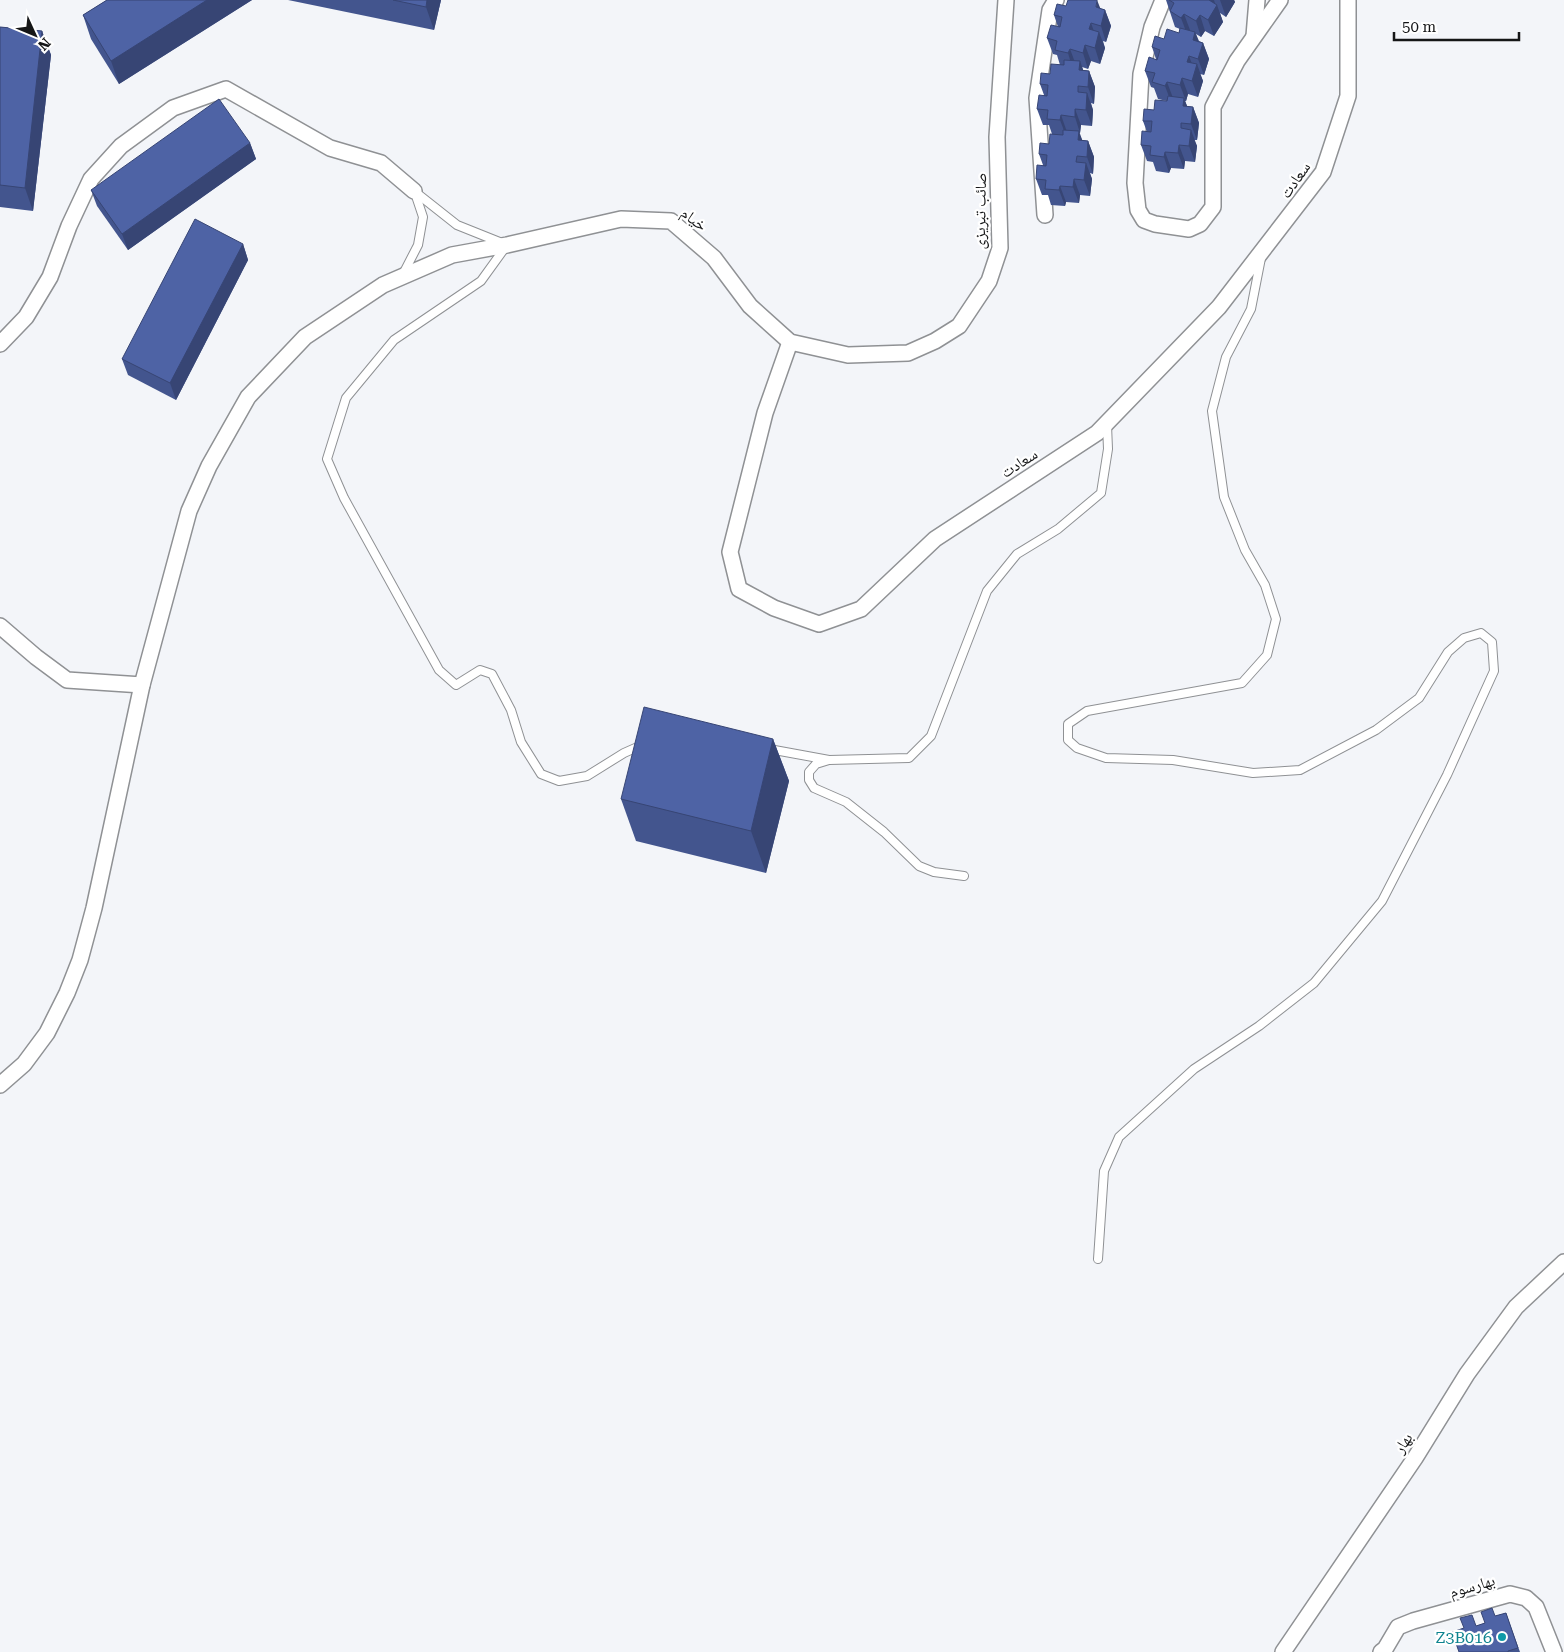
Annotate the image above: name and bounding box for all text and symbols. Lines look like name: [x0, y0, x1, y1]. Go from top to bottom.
north arrow: [10, 10, 60, 60]
scale bar: [1394, 10, 1519, 42]
text: 50 m: [1402, 18, 1437, 36]
text: N: [35, 35, 54, 54]
street label: سعادت: [1276, 158, 1314, 202]
street label: صائب تبریزی: [970, 173, 991, 249]
street label: خیام: [677, 203, 711, 236]
street label: سعادت: [997, 444, 1041, 482]
street label: بهار: [1389, 1429, 1417, 1458]
street label: بهارسوم: [1447, 1570, 1497, 1603]
place label: Z3B016: [1436, 1628, 1492, 1647]
marker: Z3B016: [1496, 1631, 1508, 1643]

